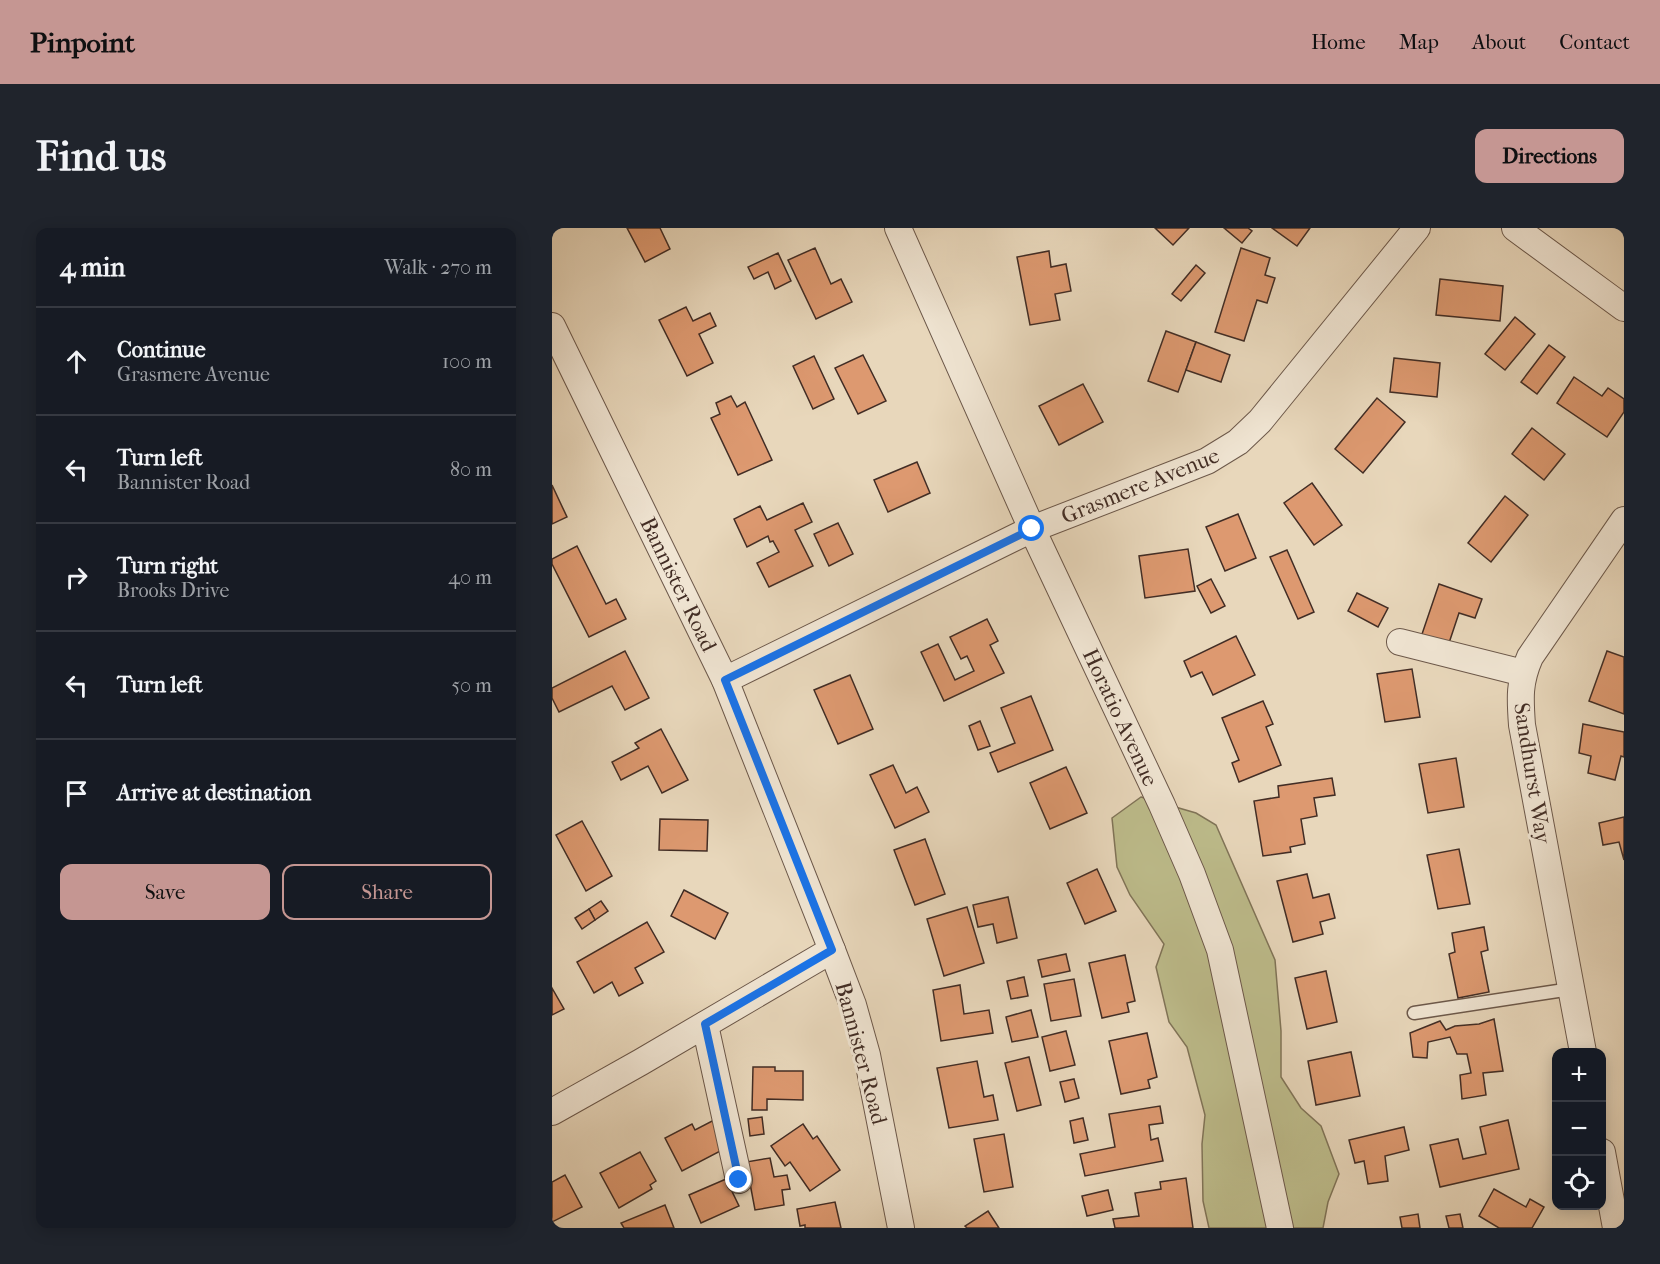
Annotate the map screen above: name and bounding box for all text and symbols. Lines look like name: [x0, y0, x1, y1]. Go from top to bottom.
text: Pinpoint: [30, 26, 135, 59]
text: Home: [1311, 30, 1366, 54]
text: Map: [1399, 30, 1439, 54]
text: About: [1472, 30, 1526, 54]
text: Contact: [1559, 30, 1630, 54]
button: Directions: [1475, 129, 1624, 183]
text: Find us: [36, 132, 166, 181]
text: 4 min: [60, 252, 125, 283]
text: Walk · 270 m: [384, 256, 492, 279]
text: Continue: [117, 337, 206, 363]
icon: ahead: [60, 345, 93, 378]
text: 100 m: [442, 350, 492, 373]
text: Grasmere Avenue: [117, 363, 270, 386]
street label: Grasmere Avenue: [1058, 442, 1223, 529]
text: Turn left: [117, 445, 203, 471]
icon: left: [60, 453, 93, 486]
text: 80 m: [450, 458, 492, 481]
text: Bannister Road: [117, 471, 250, 494]
street label: Bannister Road: [634, 513, 722, 657]
route start: [1018, 515, 1044, 541]
text: Turn right: [117, 553, 218, 579]
icon: right: [60, 561, 93, 594]
text: 40 m: [448, 566, 492, 589]
text: Brooks Drive: [117, 579, 229, 602]
street label: Horatio Avenue: [1077, 645, 1163, 790]
icon: left: [60, 669, 93, 702]
text: Turn left: [117, 672, 203, 698]
text: 50 m: [451, 674, 492, 697]
street label: Sandhurst Way: [1508, 701, 1556, 847]
icon: arrive: [60, 777, 93, 810]
text: Arrive at destination: [117, 780, 311, 806]
button: Save: [60, 864, 270, 920]
button: Share: [282, 864, 492, 920]
street label: Bannister Road: [830, 979, 893, 1128]
map controls: [1552, 1048, 1606, 1210]
button: +: [1552, 1048, 1606, 1102]
button: −: [1552, 1102, 1606, 1156]
button: locate: [1552, 1156, 1606, 1210]
route end: [725, 1166, 751, 1192]

